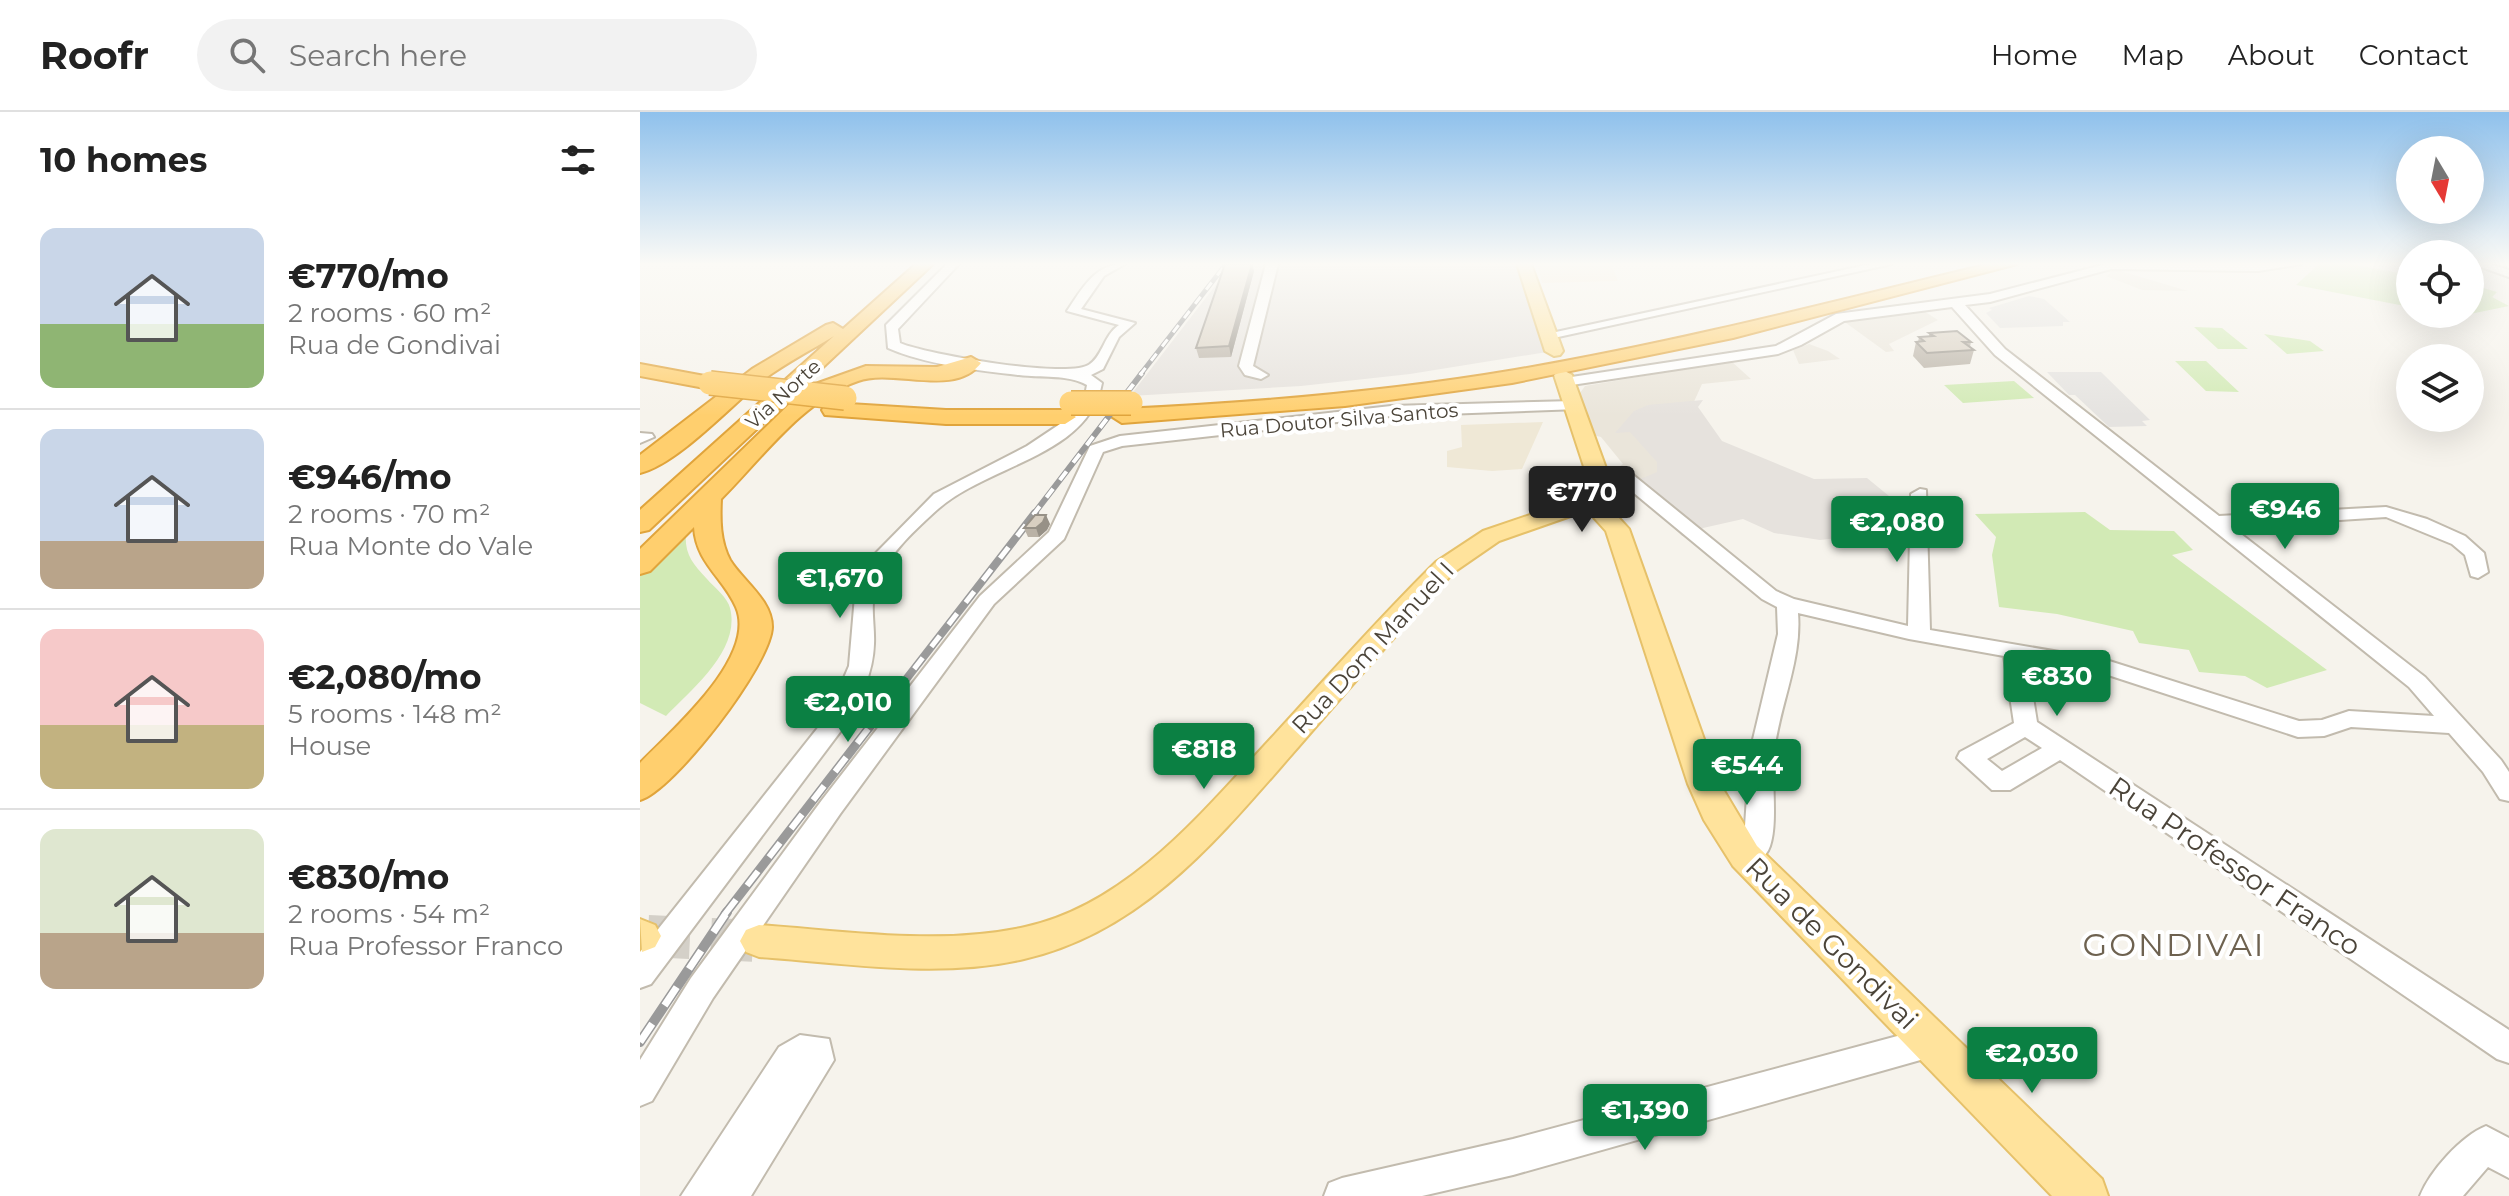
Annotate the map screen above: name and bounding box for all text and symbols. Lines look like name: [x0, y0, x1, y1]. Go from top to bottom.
search box: [197, 19, 757, 91]
text: Roofr: [40, 32, 149, 79]
icon: search: [225, 33, 269, 77]
text: Search here: [289, 37, 467, 74]
text: Home: [1991, 38, 2078, 72]
text: Map: [2122, 38, 2184, 72]
text: About: [2228, 38, 2315, 72]
text: Contact: [2359, 38, 2469, 72]
north arrow: [2396, 136, 2484, 224]
map controls: [2396, 136, 2484, 432]
icon: filters: [556, 138, 600, 182]
text: 10 homes: [40, 139, 207, 181]
button: locate: [2396, 240, 2484, 328]
text: €770/mo: [288, 255, 449, 297]
icon: home: [104, 260, 200, 356]
text: 2 rooms · 60 m²: [288, 297, 491, 329]
text: Rua de Gondivai: [288, 329, 501, 361]
button: layers: [2396, 344, 2484, 432]
street label: Via Norte: [740, 354, 826, 434]
street label: Rua Doutor Silva Santos: [1219, 398, 1459, 442]
text: €946/mo: [288, 456, 452, 498]
icon: home: [104, 461, 200, 557]
pin: €770: [1535, 466, 1629, 534]
text: €770: [1547, 476, 1617, 508]
pin: €946: [2238, 483, 2332, 551]
text: €946: [2249, 493, 2321, 525]
pin: €2,080: [1832, 496, 1962, 564]
text: 2 rooms · 70 m²: [288, 498, 490, 530]
text: €2,080: [1849, 506, 1945, 538]
text: Rua Monte do Vale: [288, 530, 533, 562]
pin: €1,670: [775, 552, 905, 620]
street label: Rua Dom Manuel I: [1285, 556, 1460, 740]
text: €1,670: [796, 562, 884, 594]
pin: €830: [2010, 650, 2104, 718]
text: €2,080/mo: [288, 656, 481, 698]
text: €830: [2022, 660, 2093, 692]
icon: home: [104, 661, 200, 757]
pin: €2,010: [783, 676, 913, 744]
text: €2,010: [804, 686, 892, 718]
text: 5 rooms · 148 m²: [288, 698, 502, 730]
pin: €818: [1157, 723, 1251, 791]
text: House: [288, 730, 371, 762]
text: €818: [1171, 733, 1237, 765]
pin: €544: [1700, 739, 1794, 807]
text: €544: [1711, 749, 1783, 781]
street label: Rua Professor Franco: [2103, 769, 2367, 963]
street label: Rua de Gondivai: [1739, 850, 1925, 1036]
text: €830/mo: [288, 856, 449, 898]
icon: home: [104, 861, 200, 957]
text: 2 rooms · 54 m²: [288, 898, 490, 930]
district label: GONDIVAI: [2082, 925, 2266, 964]
text: Rua Professor Franco: [288, 930, 563, 962]
pin: €2,030: [1967, 1027, 2097, 1095]
text: €2,030: [1985, 1037, 2079, 1069]
pin: €1,390: [1580, 1084, 1710, 1152]
text: €1,390: [1601, 1094, 1689, 1126]

